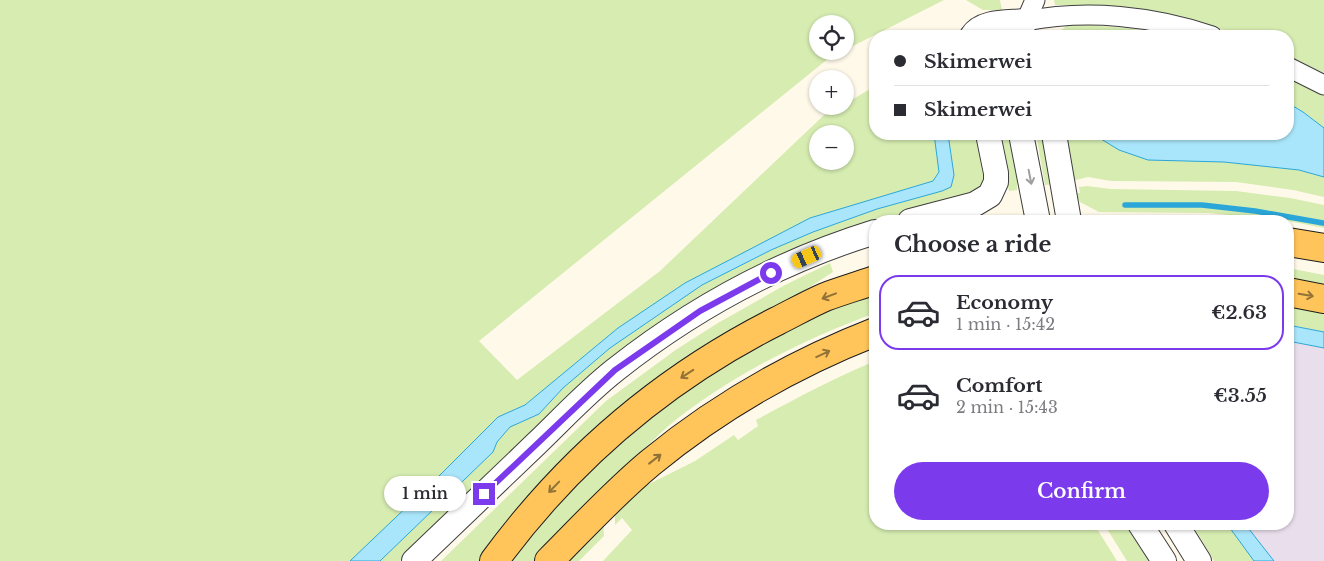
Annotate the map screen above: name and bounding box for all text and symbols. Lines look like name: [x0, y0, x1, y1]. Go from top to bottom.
map controls: [809, 15, 854, 170]
button: locate: [809, 15, 854, 60]
text: Skimerwei: [924, 50, 1032, 73]
button: +: [809, 70, 854, 115]
text: Skimerwei: [924, 98, 1032, 121]
button: −: [809, 125, 854, 170]
one-way arrow: [1026, 169, 1035, 185]
text: Choose a ride: [894, 231, 1051, 258]
car: [790, 244, 823, 270]
route start: [760, 262, 782, 284]
icon: car: [896, 290, 941, 335]
one-way arrow: [1297, 290, 1313, 300]
text: Economy: [956, 291, 1053, 314]
one-way arrow: [822, 292, 837, 301]
text: €2.63: [1211, 301, 1267, 324]
text: 1 min · 15:42: [956, 314, 1055, 334]
one-way arrow: [815, 349, 830, 358]
one-way arrow: [680, 369, 694, 379]
icon: car: [896, 373, 941, 418]
text: Comfort: [956, 374, 1043, 397]
text: €3.55: [1214, 384, 1267, 407]
text: 2 min · 15:43: [956, 397, 1058, 417]
one-way arrow: [649, 454, 662, 465]
button: Confirm: [894, 462, 1269, 520]
callout: 1 min: [384, 476, 466, 512]
one-way arrow: [548, 481, 560, 494]
text: 1 min: [402, 483, 448, 503]
route end: [473, 483, 495, 505]

